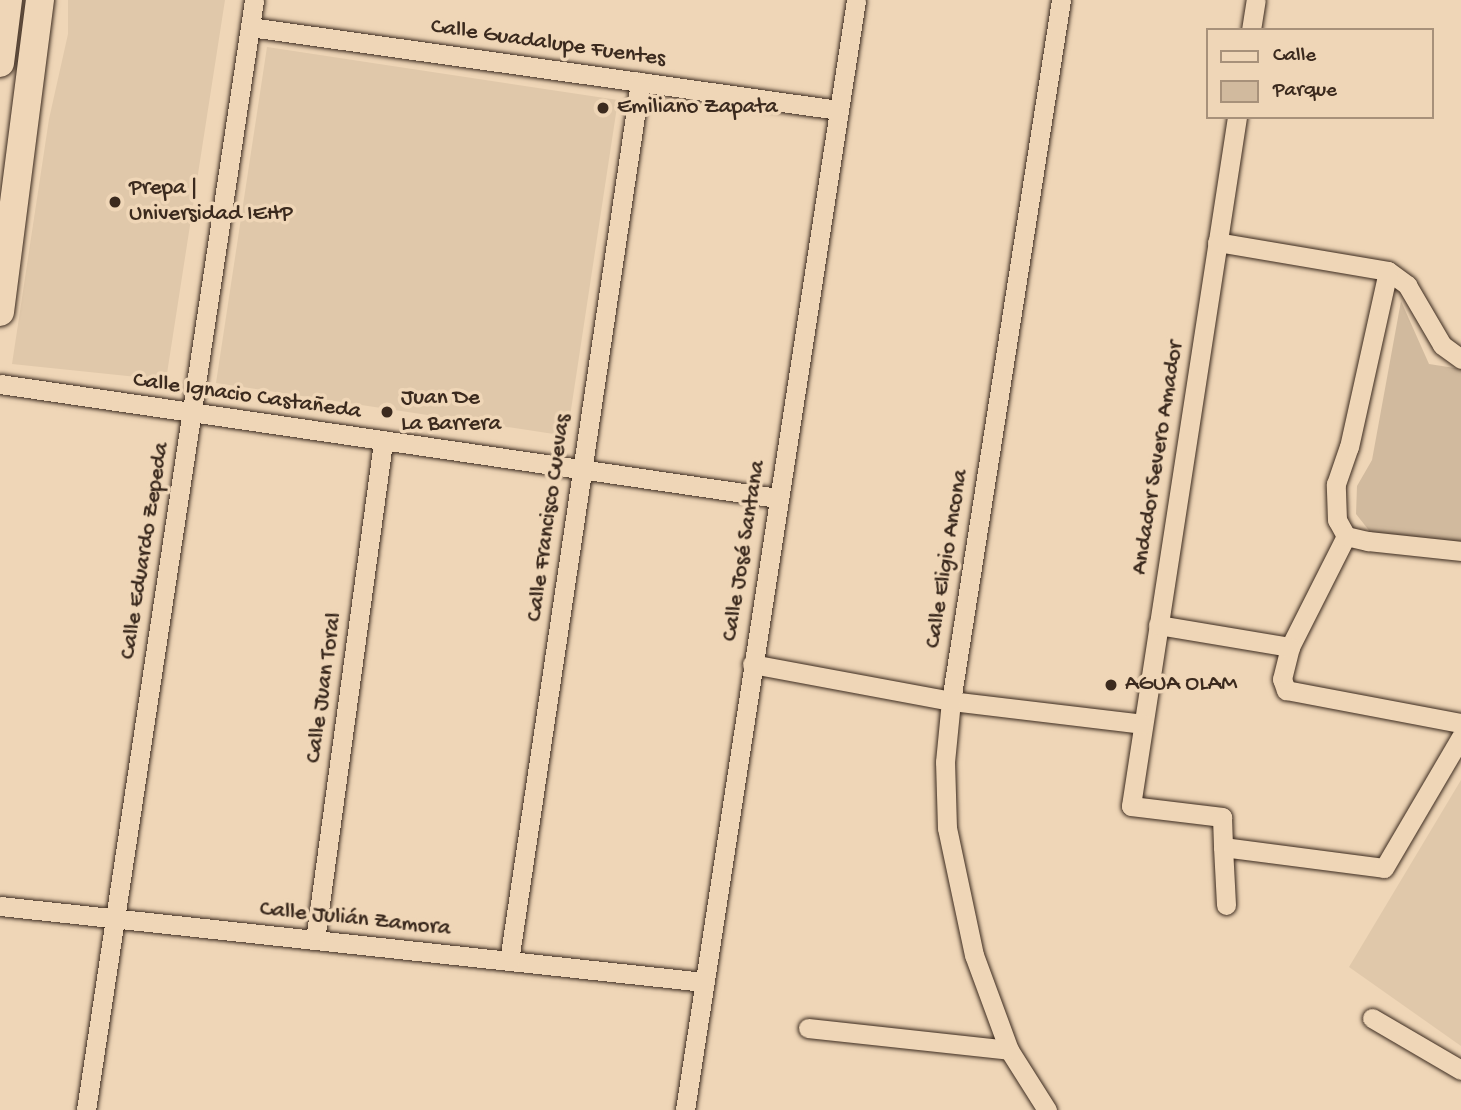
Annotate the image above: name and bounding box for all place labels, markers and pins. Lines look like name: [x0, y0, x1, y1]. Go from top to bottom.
place label: Emiliano Zapata: [617, 94, 778, 122]
marker: Emiliano Zapata: [595, 100, 611, 116]
place label: Prepa | Universidad IEHP: [129, 175, 293, 229]
marker: Prepa | Universidad IEHP: [107, 194, 123, 210]
place label: Juan De La Barrera: [401, 385, 501, 439]
marker: Juan De La Barrera: [379, 404, 395, 420]
place label: AGUA OLAM: [1125, 671, 1237, 699]
marker: AGUA OLAM: [1103, 677, 1119, 693]

